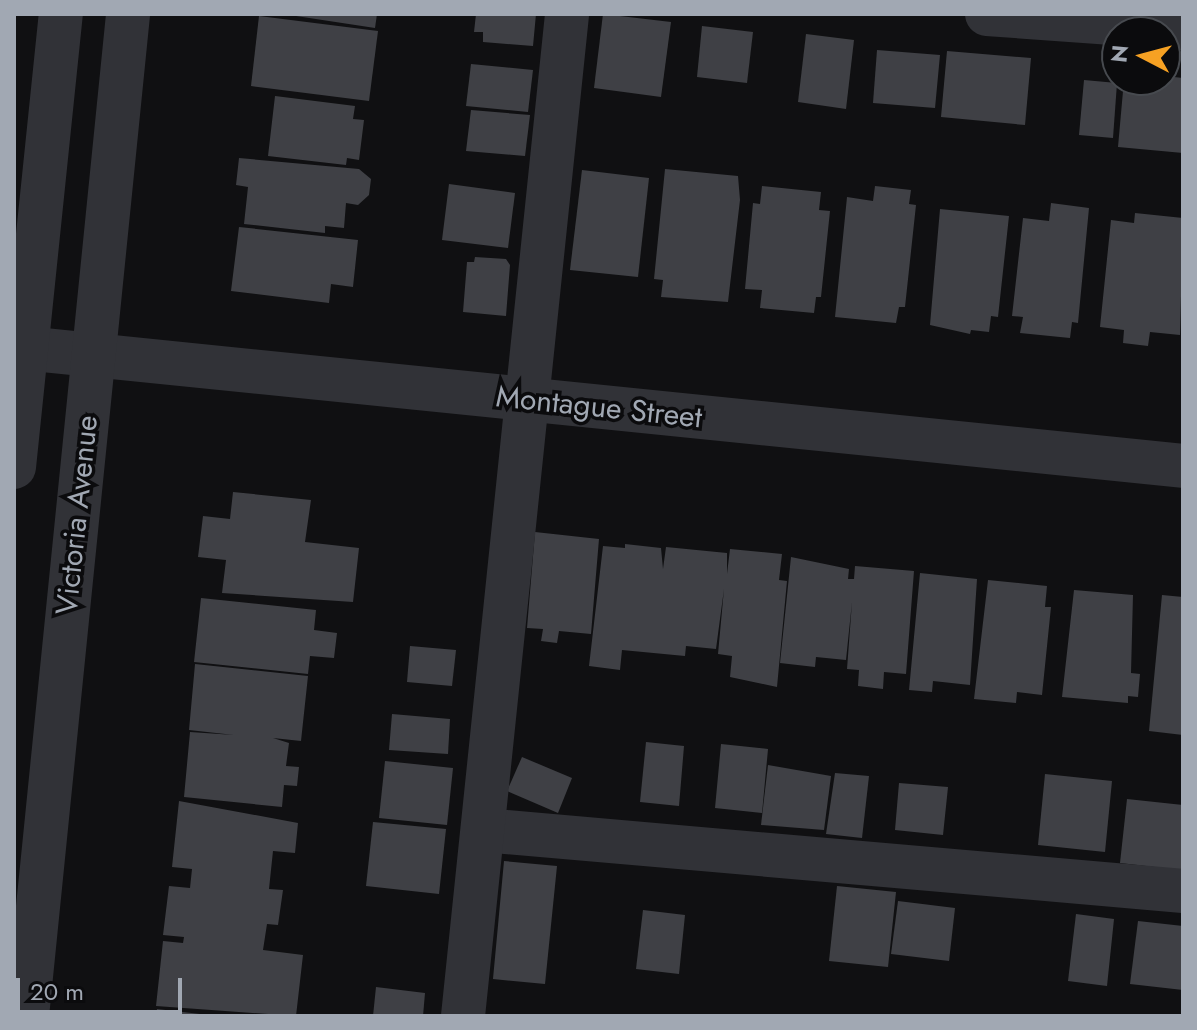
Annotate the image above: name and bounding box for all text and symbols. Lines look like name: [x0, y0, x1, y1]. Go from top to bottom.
north arrow: [1101, 16, 1181, 96]
text: N: [1102, 43, 1136, 64]
street label: Montague Street: [494, 378, 704, 436]
street label: Victoria Avenue: [49, 413, 105, 617]
scale bar: [20, 962, 186, 1012]
text: 20 m: [30, 974, 84, 1009]

